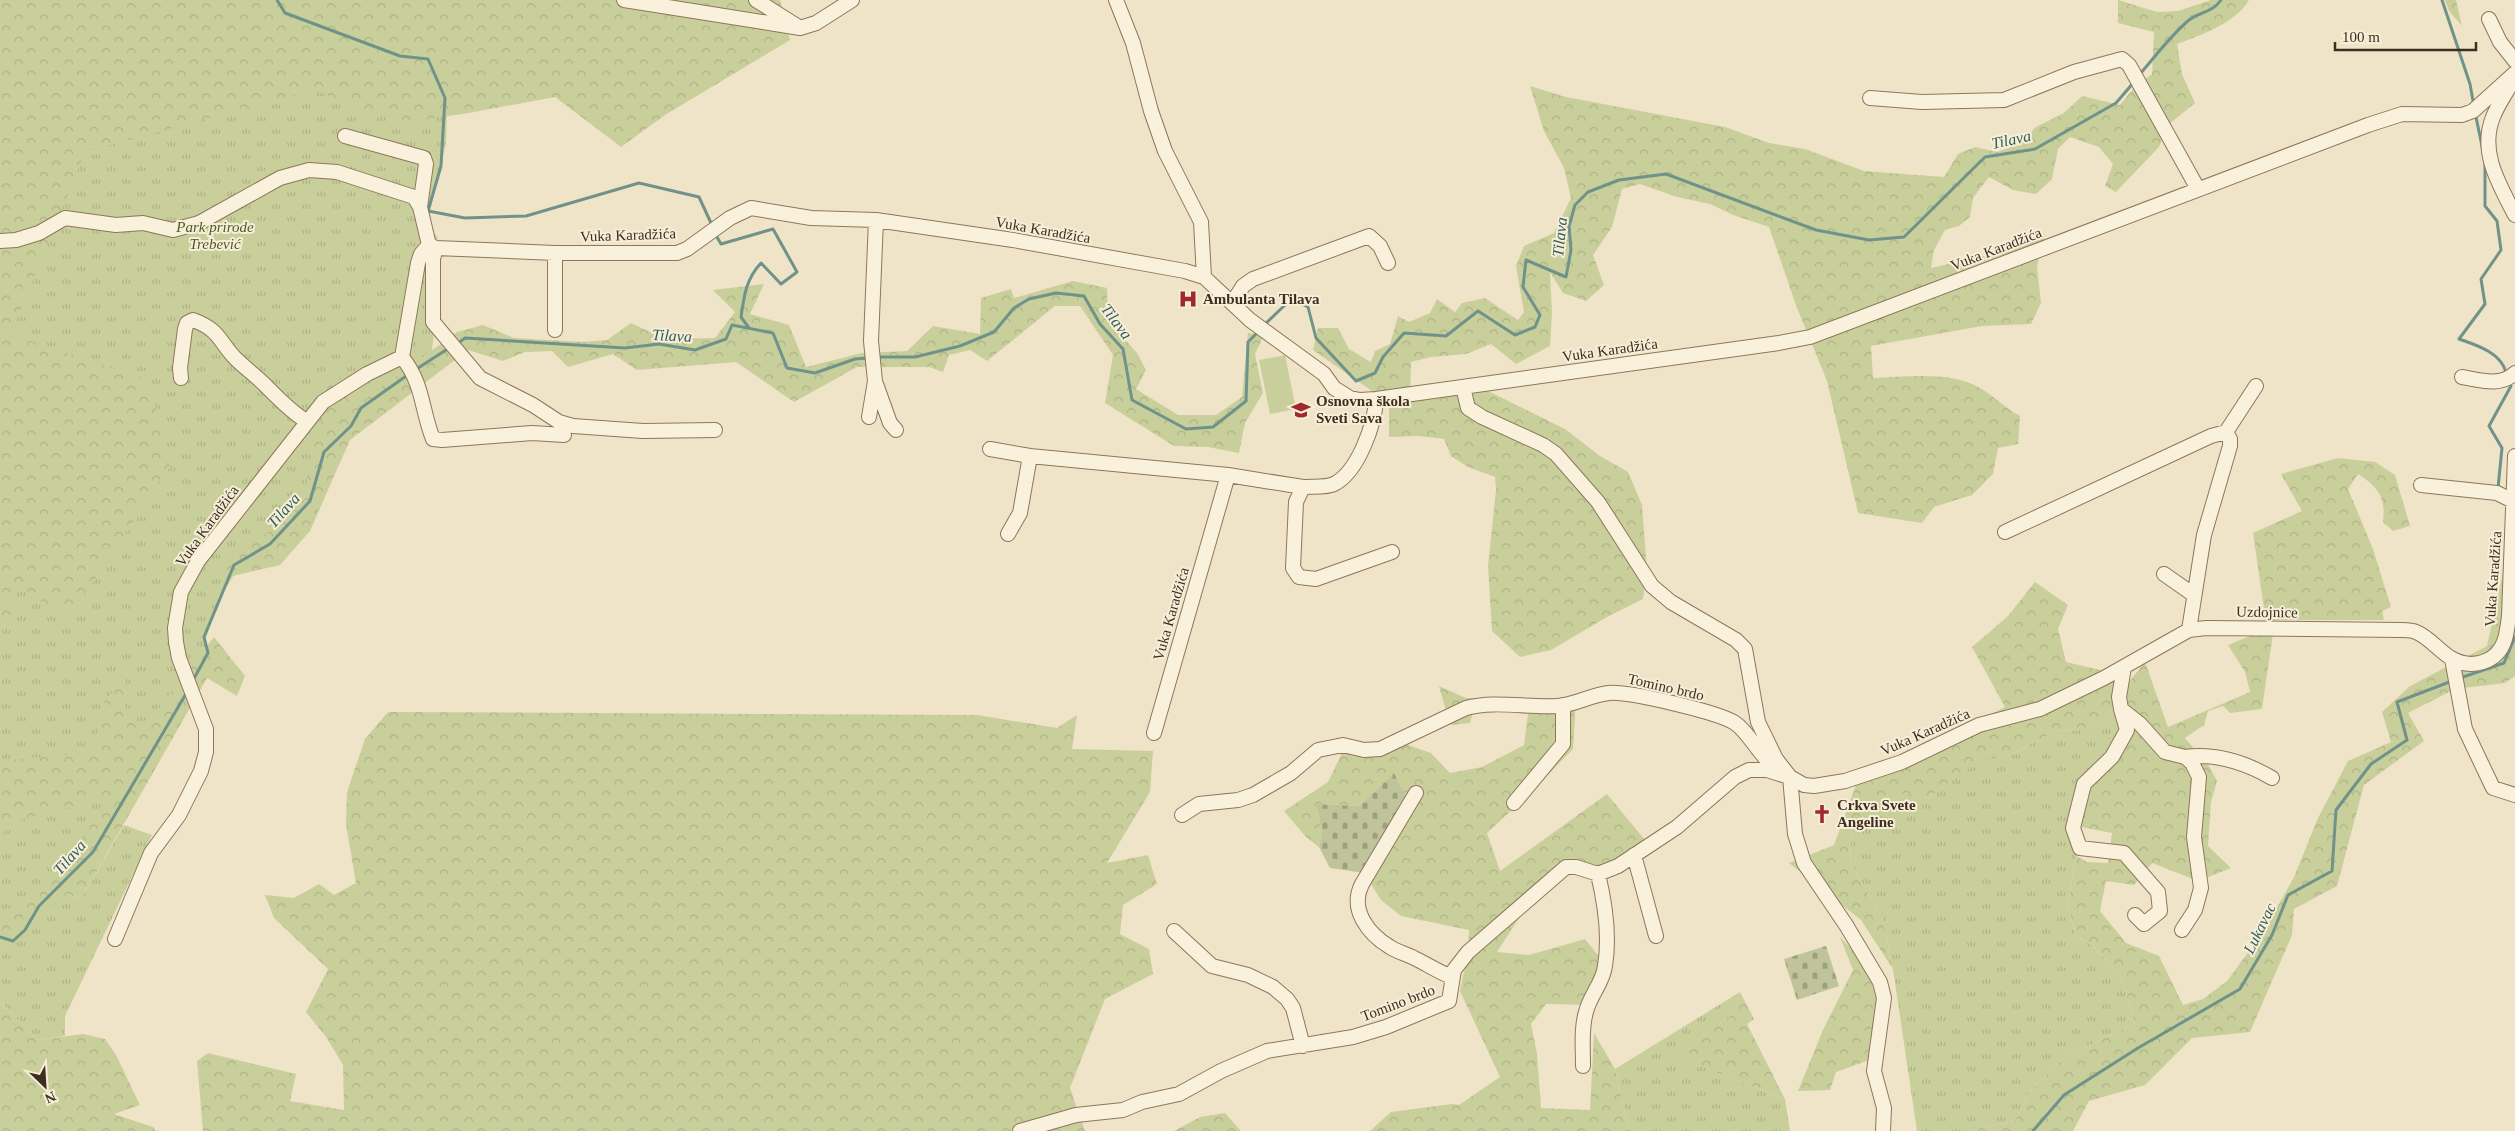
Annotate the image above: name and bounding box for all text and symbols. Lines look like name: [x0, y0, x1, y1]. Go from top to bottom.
scale bar: [2335, 20, 2476, 52]
text: 100 m: [2342, 29, 2380, 45]
water label: Tilava: [1990, 127, 2032, 152]
street label: Vuka Karadžića: [994, 214, 1092, 246]
water label: Tilava: [1549, 216, 1570, 258]
park label: Park prirode Trebević: [175, 219, 254, 252]
street label: Vuka Karadžića: [1948, 224, 2044, 274]
street label: Vuka Karadžića: [580, 225, 677, 245]
hospital icon: Ambulanta Tilava: [1177, 288, 1199, 310]
place label: Ambulanta Tilava: [1203, 291, 1320, 307]
water label: Tilava: [1098, 300, 1135, 342]
water label: Tilava: [652, 326, 692, 345]
street label: Vuka Karadžića: [1561, 335, 1659, 365]
place label: Osnovna škola Sveti Sava: [1316, 393, 1410, 426]
school or university icon: Osnovna škola Sveti Sava: [1290, 399, 1312, 421]
street label: Vuka Karadžića: [172, 482, 242, 570]
water label: Tilava: [264, 490, 303, 531]
street label: Vuka Karadžića: [2482, 530, 2504, 628]
street label: Vuka Karadžića: [1150, 565, 1192, 662]
street label: Uzdojnice: [2236, 603, 2298, 621]
street label: Tomino brdo: [1626, 670, 1706, 704]
street label: Vuka Karadžića: [1878, 705, 1972, 759]
place label: Crkva Svete Angeline: [1837, 797, 1916, 830]
church icon: Crkva Svete Angeline: [1811, 803, 1833, 825]
water label: Tilava: [50, 837, 89, 878]
water label: Lukavac: [2239, 900, 2279, 957]
street label: Tomino brdo: [1359, 982, 1437, 1024]
north arrow: [20, 1061, 70, 1111]
text: N: [43, 1088, 58, 1106]

